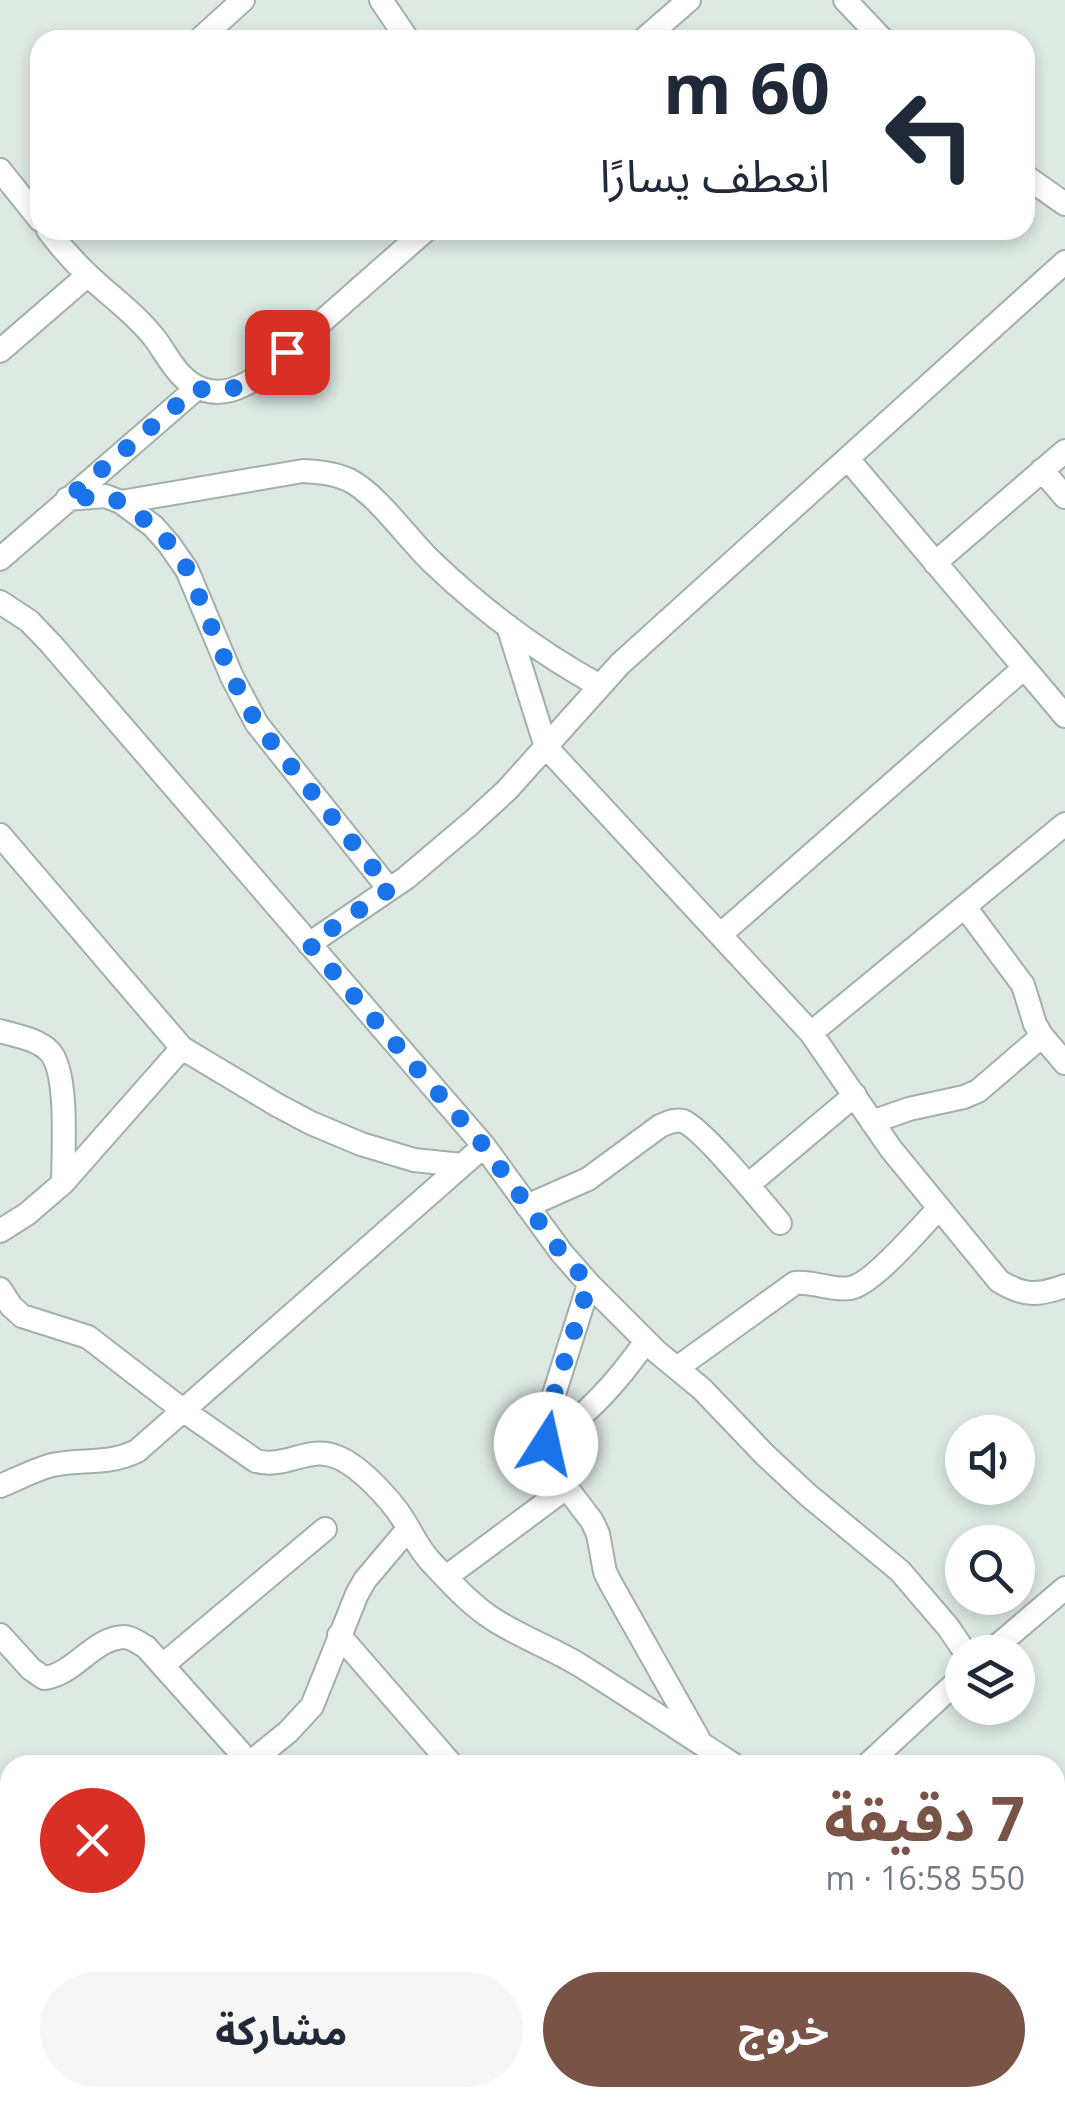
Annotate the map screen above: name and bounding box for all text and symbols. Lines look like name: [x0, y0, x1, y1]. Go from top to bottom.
text: 60 m: [663, 39, 830, 135]
icon: left: [865, 70, 995, 200]
text: انعطف يسارًا: [600, 144, 830, 205]
pin: [245, 310, 330, 395]
icon: arrive: [260, 325, 315, 380]
position arrow: [494, 1392, 598, 1496]
map controls: [945, 1415, 1035, 1725]
button: sound: [945, 1415, 1035, 1505]
button: search: [945, 1525, 1035, 1615]
button: layers: [945, 1635, 1035, 1725]
text: 7 دقيقة: [824, 1777, 1025, 1859]
button: close: [40, 1788, 145, 1893]
text: 550 m · 16:58: [826, 1856, 1025, 1899]
button: مشاركة: [40, 1972, 523, 2087]
button: خروج: [543, 1972, 1025, 2087]

